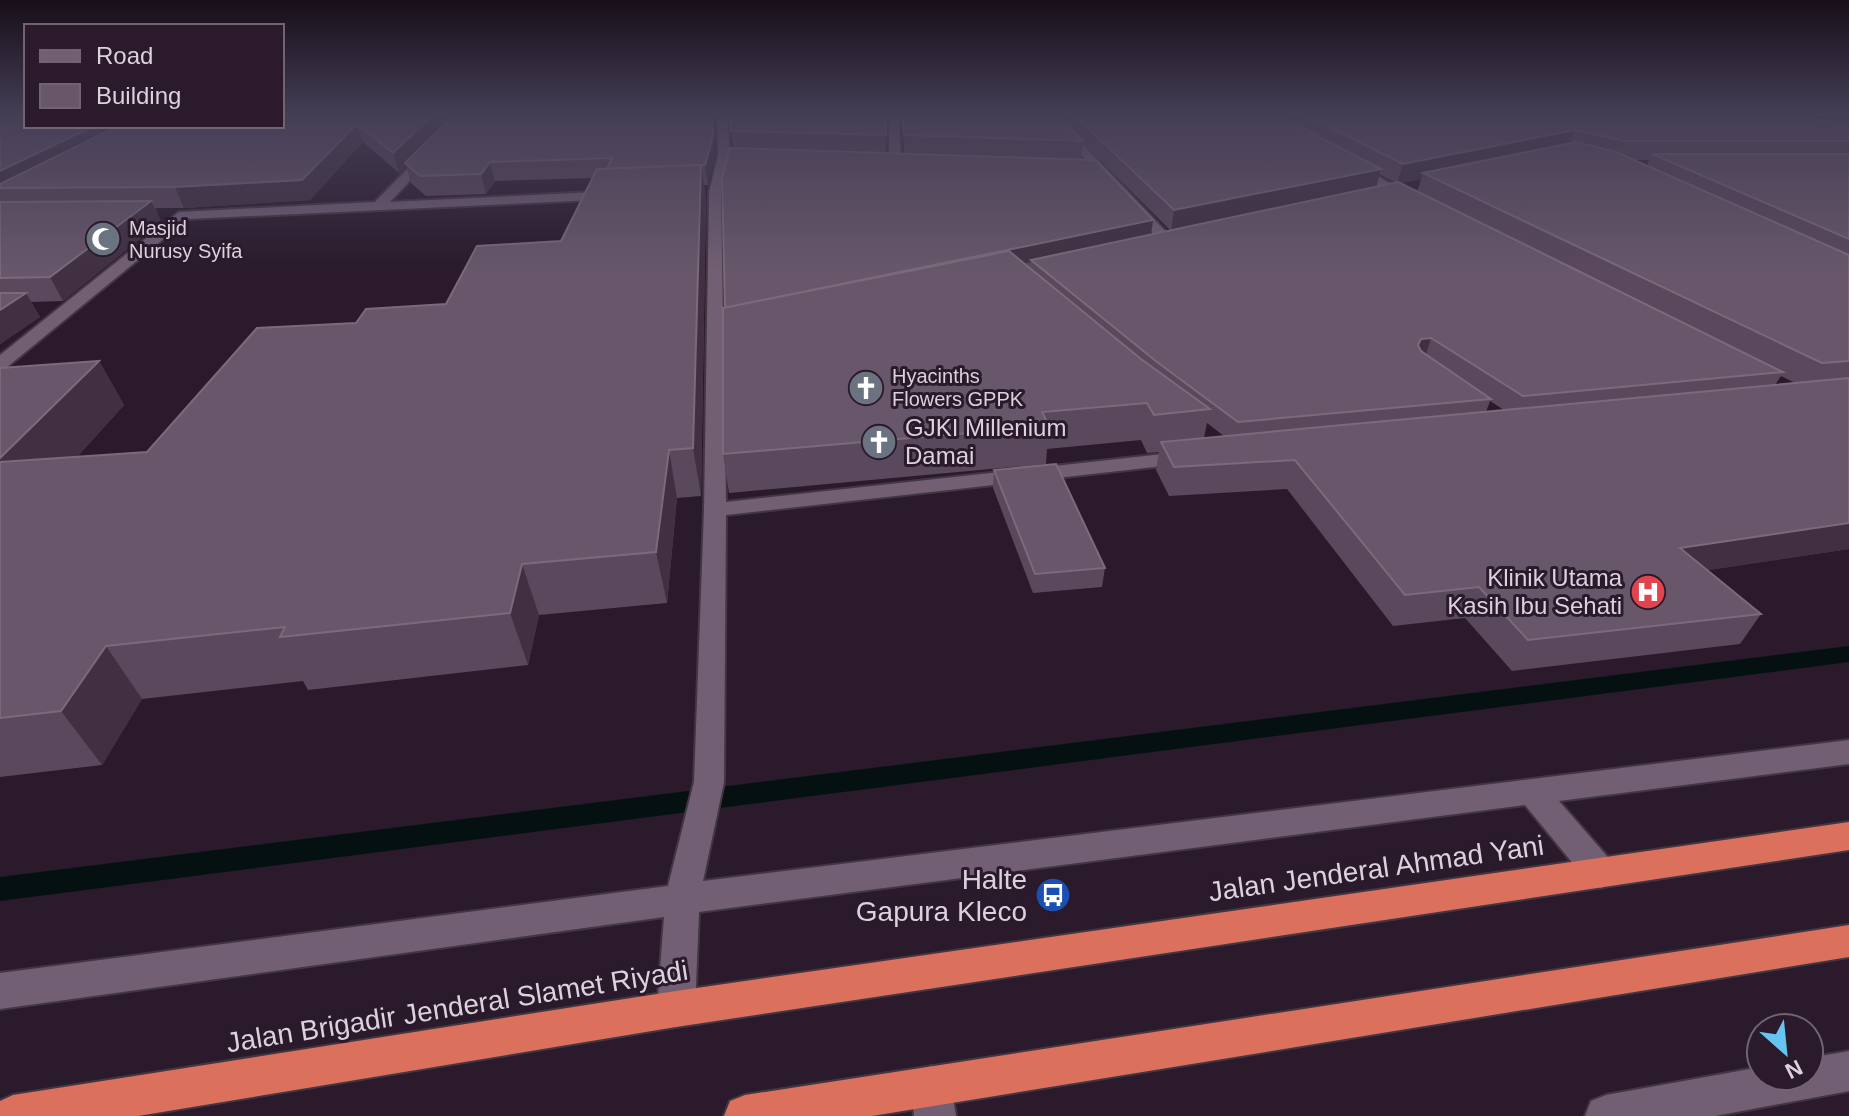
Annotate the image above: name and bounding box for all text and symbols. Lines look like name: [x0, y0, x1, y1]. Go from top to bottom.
legend: [24, 24, 284, 128]
text: Road: [96, 42, 153, 69]
text: Building: [96, 82, 181, 109]
place label: Masjid Nurusy Syifa: [129, 217, 243, 262]
mosque icon: Masjid Nurusy Syifa: [84, 220, 122, 258]
place label: Hyacinths Flowers GPPK: [892, 365, 1024, 410]
church icon: Hyacinths Flowers GPPK: [847, 369, 885, 407]
place label: GJKI Millenium Damai: [905, 414, 1066, 469]
church icon: GJKI Millenium Damai: [860, 423, 898, 461]
place label: Klinik Utama Kasih Ibu Sehati: [1447, 564, 1623, 619]
hospital icon: Klinik Utama Kasih Ibu Sehati: [1629, 573, 1667, 611]
street label: Jalan Jenderal Ahmad Yani: [1206, 830, 1546, 907]
place label: Halte Gapura Kleco: [856, 864, 1027, 927]
bus stop icon: Halte Gapura Kleco: [1034, 876, 1072, 914]
street label: Jalan Brigadir Jenderal Slamet Riyadi: [224, 955, 690, 1058]
north arrow: [1745, 1012, 1825, 1092]
text: N: [1781, 1055, 1807, 1084]

